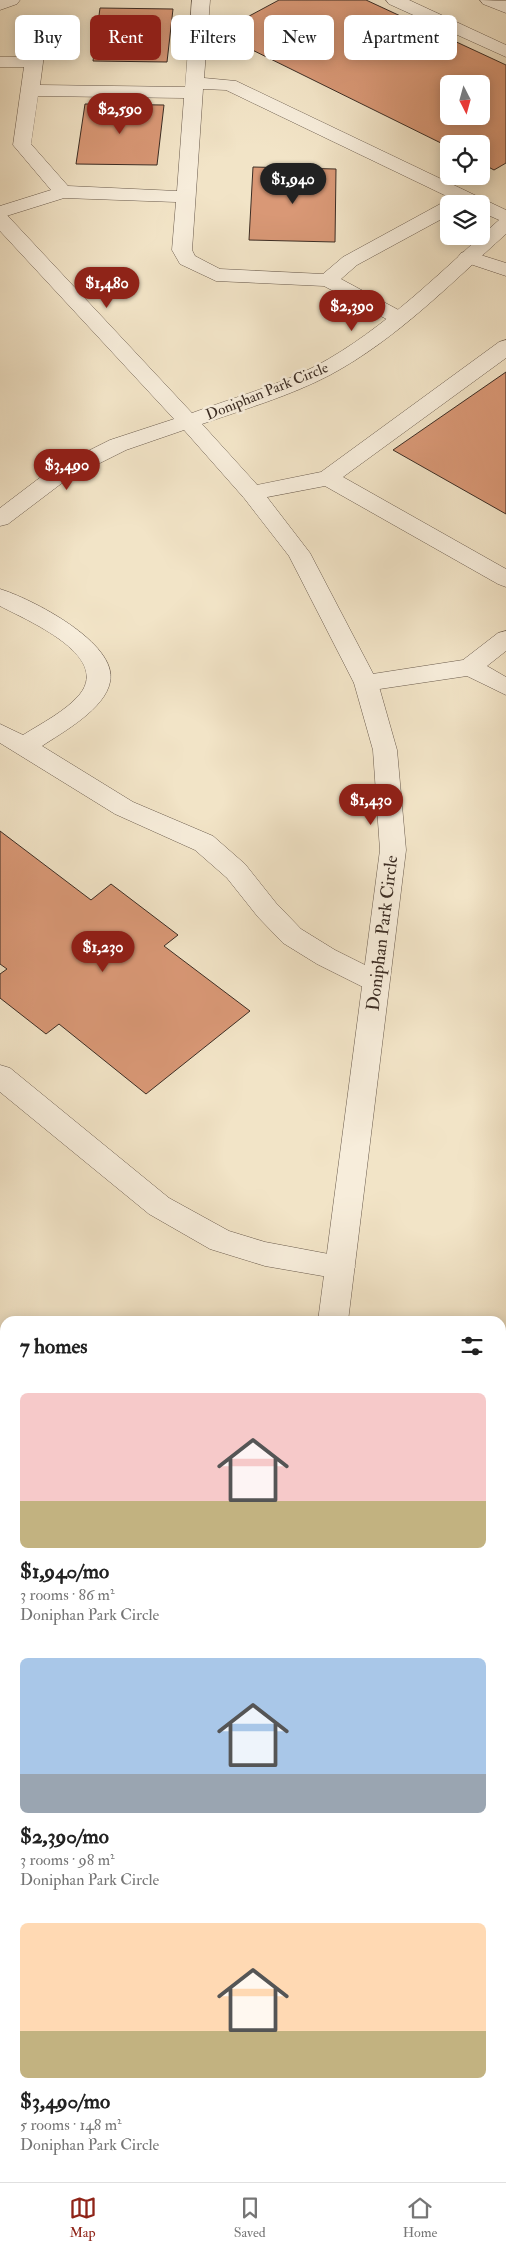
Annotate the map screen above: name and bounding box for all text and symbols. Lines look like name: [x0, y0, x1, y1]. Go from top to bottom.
chip: Buy: [15, 15, 80, 60]
chip: Rent: [90, 15, 161, 60]
chip: Filters: [171, 15, 254, 60]
chip: New: [264, 15, 334, 60]
chip: Apartment: [344, 15, 457, 60]
north arrow: [440, 75, 490, 125]
map controls: [440, 75, 490, 245]
pin: $2,590: [79, 92, 161, 135]
text: $2,590: [98, 99, 142, 119]
button: locate: [440, 135, 490, 185]
pin: $1,940: [252, 162, 334, 205]
text: $1,940: [271, 169, 315, 189]
button: layers: [440, 195, 490, 245]
pin: $1,480: [66, 266, 148, 309]
text: $1,480: [85, 273, 129, 293]
pin: $2,390: [311, 290, 393, 332]
text: $2,390: [330, 296, 374, 316]
street label: Doniphan Park Circle: [203, 358, 332, 426]
pin: $3,490: [26, 448, 108, 491]
text: $3,490: [45, 455, 89, 475]
pin: $1,430: [330, 784, 412, 826]
text: $1,430: [350, 790, 392, 810]
street label: Doniphan Park Circle: [362, 853, 404, 1012]
pin: $1,230: [62, 930, 144, 973]
text: $1,230: [82, 937, 124, 957]
icon: filters: [458, 1332, 486, 1360]
text: 7 homes: [20, 1333, 87, 1360]
icon: home: [208, 1425, 298, 1515]
text: $1,940/mo: [20, 1558, 109, 1585]
text: 3 rooms · 86 m²: [20, 1585, 114, 1605]
text: Doniphan Park Circle: [20, 1605, 159, 1625]
icon: home: [208, 1690, 298, 1780]
text: $2,390/mo: [20, 1823, 109, 1850]
text: 3 rooms · 98 m²: [20, 1850, 115, 1870]
text: Doniphan Park Circle: [20, 1870, 159, 1890]
icon: home: [208, 1955, 298, 2045]
text: $3,490/mo: [20, 2088, 110, 2115]
text: 5 rooms · 148 m²: [20, 2115, 122, 2135]
text: Doniphan Park Circle: [20, 2135, 159, 2155]
tab: Map: [69, 2194, 97, 2241]
tab: Saved: [234, 2194, 266, 2241]
tab: Home: [403, 2194, 437, 2241]

